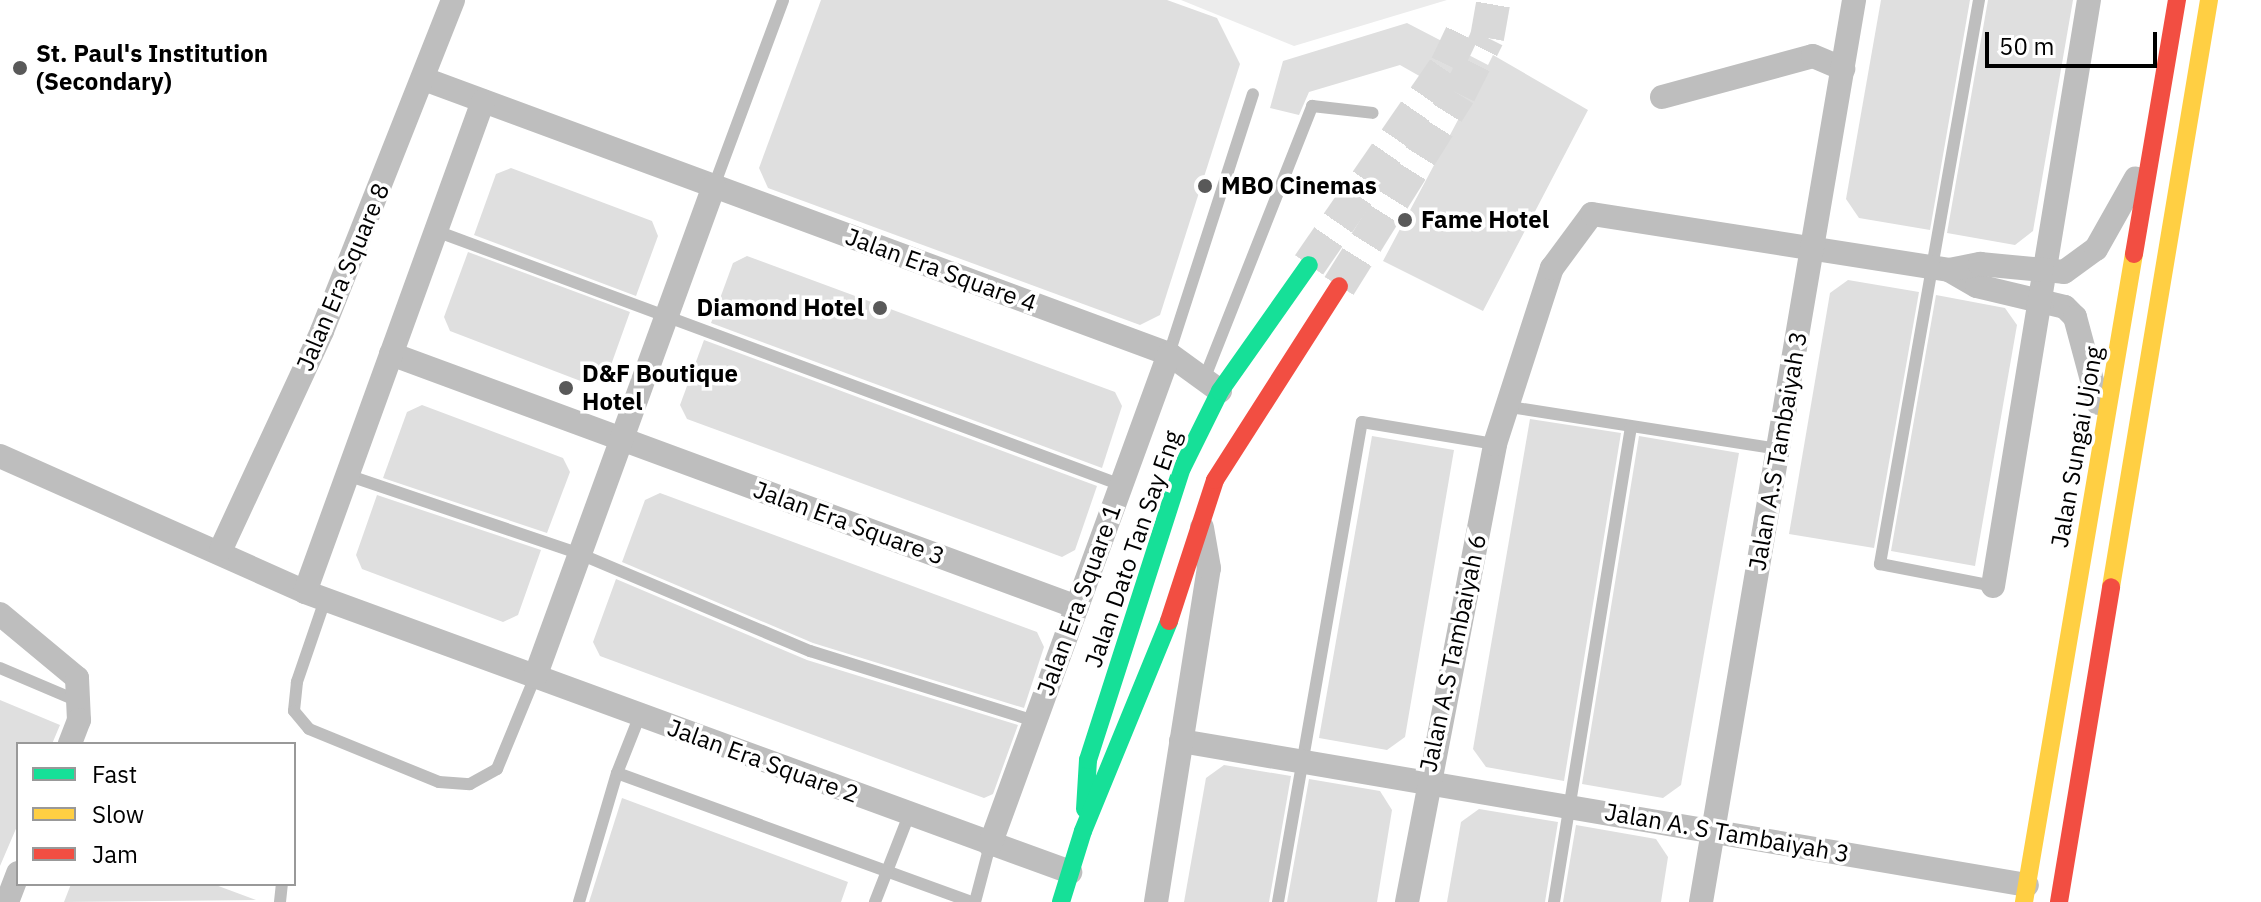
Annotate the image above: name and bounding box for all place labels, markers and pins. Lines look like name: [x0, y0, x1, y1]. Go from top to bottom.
place label: St. Paul's Institution (Secondary): [36, 40, 268, 96]
marker: St. Paul's Institution (Secondary): [11, 59, 29, 77]
place label: MBO Cinemas: [1221, 172, 1377, 200]
marker: MBO Cinemas: [1196, 177, 1214, 195]
place label: Fame Hotel: [1421, 206, 1549, 234]
marker: Fame Hotel: [1396, 211, 1414, 229]
place label: Diamond Hotel: [697, 294, 864, 322]
marker: Diamond Hotel: [871, 299, 889, 317]
place label: D&F Boutique Hotel: [582, 360, 738, 416]
marker: D&F Boutique Hotel: [557, 379, 575, 397]

